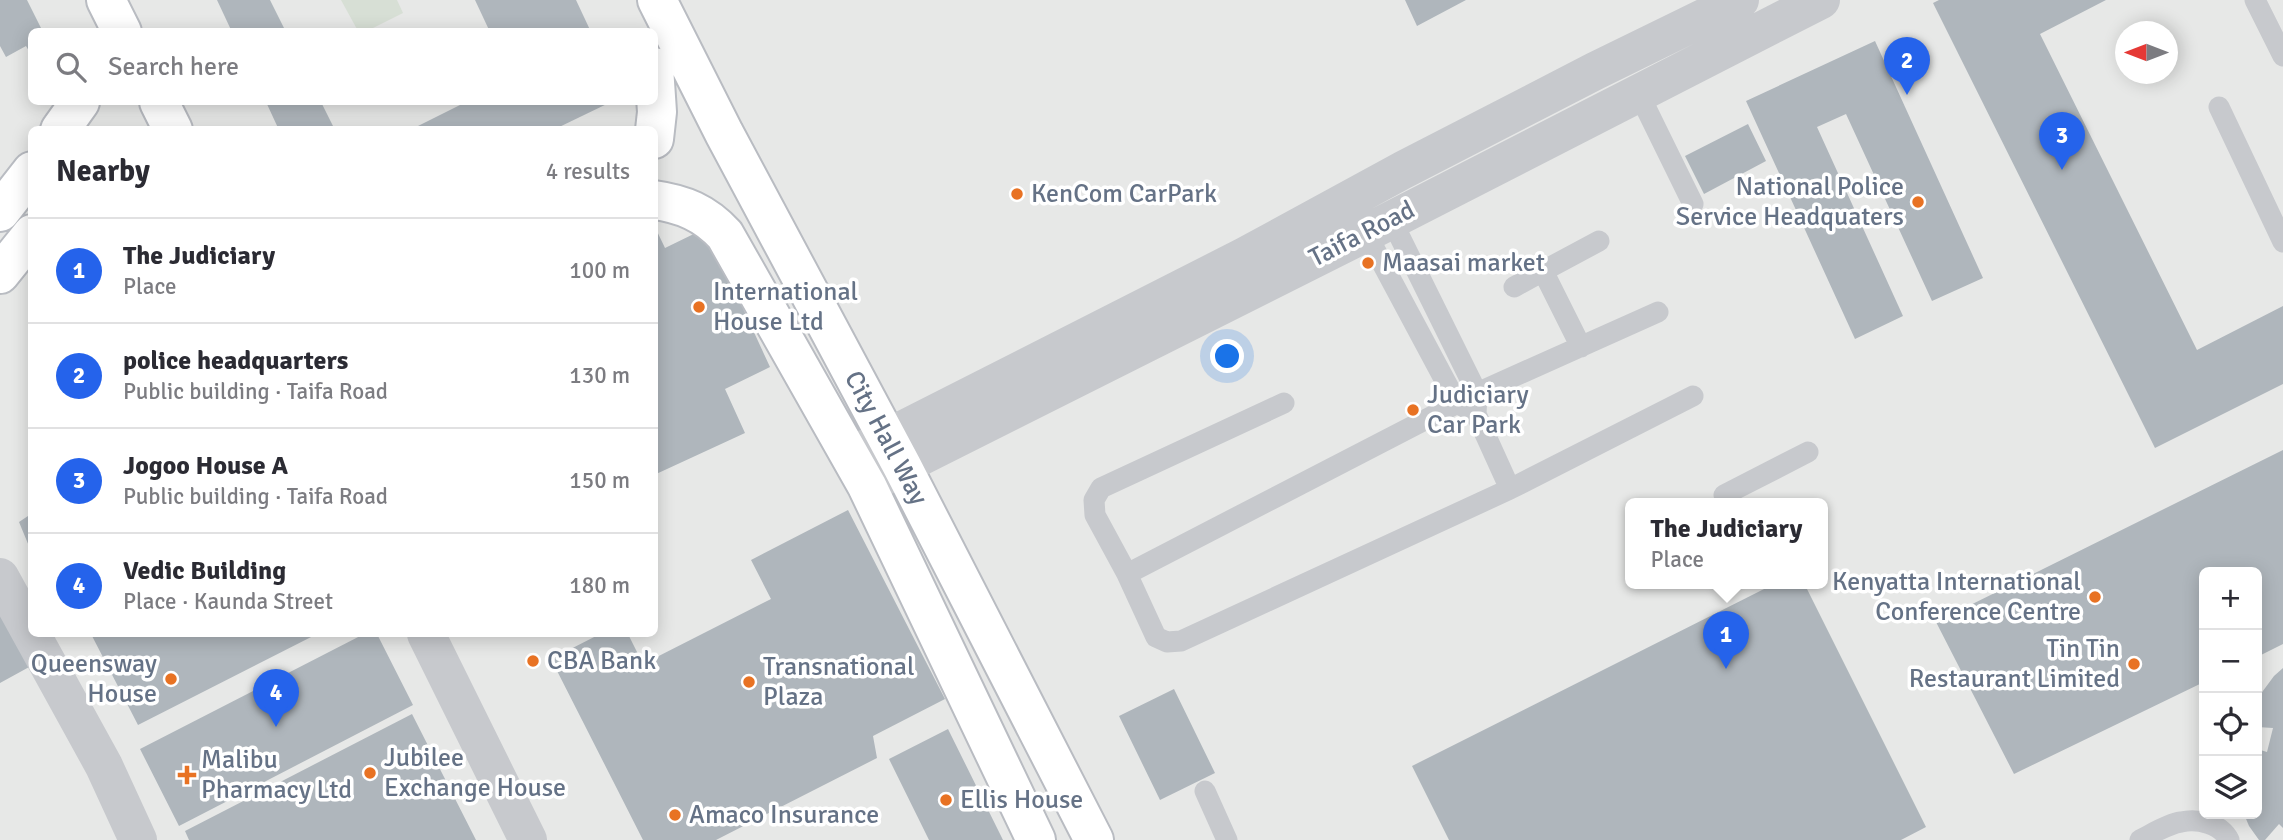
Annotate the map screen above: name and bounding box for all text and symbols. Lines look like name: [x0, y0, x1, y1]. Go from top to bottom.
north arrow: [2115, 21, 2178, 84]
search box: [28, 28, 658, 105]
pin: 2: [1884, 37, 1930, 95]
icon: search: [52, 48, 90, 86]
text: Search here: [108, 51, 239, 83]
pin: 3: [2039, 112, 2085, 170]
text: Nearby: [56, 153, 150, 190]
text: 4 results: [546, 157, 630, 186]
place label: National Police Service Headquaters: [1676, 171, 1904, 233]
place label: KenCom CarPark: [1031, 178, 1217, 210]
marker: KenCom CarPark: [1009, 186, 1025, 202]
street label: Taifa Road: [1304, 194, 1420, 274]
marker: National Police Service Headquaters: [1910, 194, 1926, 210]
text: The Judiciary: [123, 240, 275, 272]
place label: Maasai market: [1382, 247, 1545, 279]
marker: Maasai market: [1360, 255, 1376, 271]
text: 1: [73, 256, 85, 285]
text: 100 m: [569, 256, 630, 285]
text: Place: [123, 272, 177, 301]
place label: International House Ltd: [713, 276, 858, 338]
marker: International House Ltd: [691, 299, 707, 315]
your location: [1210, 339, 1244, 373]
text: police headquarters: [123, 345, 348, 377]
text: 2: [73, 361, 85, 390]
text: 130 m: [569, 361, 630, 390]
street label: City Hall Way: [837, 365, 935, 511]
text: Public building · Taifa Road: [123, 377, 388, 406]
place label: Judiciary Car Park: [1427, 379, 1529, 441]
marker: Judiciary Car Park: [1405, 402, 1421, 418]
text: Jogoo House A: [123, 450, 288, 482]
text: 3: [73, 466, 85, 495]
text: 150 m: [569, 466, 630, 495]
text: Public building · Taifa Road: [123, 482, 388, 511]
popup: [1625, 498, 1828, 589]
text: The Judiciary: [1650, 513, 1803, 545]
text: Place: [1650, 545, 1704, 574]
text: Vedic Building: [123, 555, 286, 587]
place label: Kenyatta International Conference Centre: [1832, 566, 2081, 628]
map controls: [2199, 567, 2262, 819]
button: +: [2199, 567, 2262, 630]
text: 4: [73, 571, 85, 600]
text: 180 m: [569, 571, 630, 600]
text: Place · Kaunda Street: [123, 587, 333, 616]
marker: Kenyatta International Conference Centre: [2087, 589, 2103, 605]
pin: 1: [1703, 611, 1749, 669]
button: −: [2199, 630, 2262, 693]
place label: Tin Tin Restaurant Limited: [1909, 633, 2120, 695]
place label: CBA Bank: [547, 645, 656, 677]
place label: Queensway House: [31, 648, 157, 710]
place label: Transnational Plaza: [763, 651, 915, 713]
marker: CBA Bank: [525, 653, 541, 669]
marker: Tin Tin Restaurant Limited: [2126, 656, 2142, 672]
pin: 4: [253, 669, 299, 727]
marker: Queensway House: [163, 671, 179, 687]
marker: Transnational Plaza: [741, 674, 757, 690]
button: locate: [2199, 693, 2262, 756]
place label: Jubilee Exchange House: [384, 742, 566, 804]
place label: Malibu Pharmacy Ltd: [201, 744, 352, 806]
button: layers: [2199, 756, 2262, 819]
marker: Jubilee Exchange House: [362, 765, 378, 781]
marker: Malibu Pharmacy Ltd: [179, 767, 195, 783]
place label: Ellis House: [960, 784, 1083, 816]
marker: Ellis House: [938, 792, 954, 808]
place label: Amaco Insurance: [689, 799, 879, 831]
marker: Amaco Insurance: [667, 807, 683, 823]

